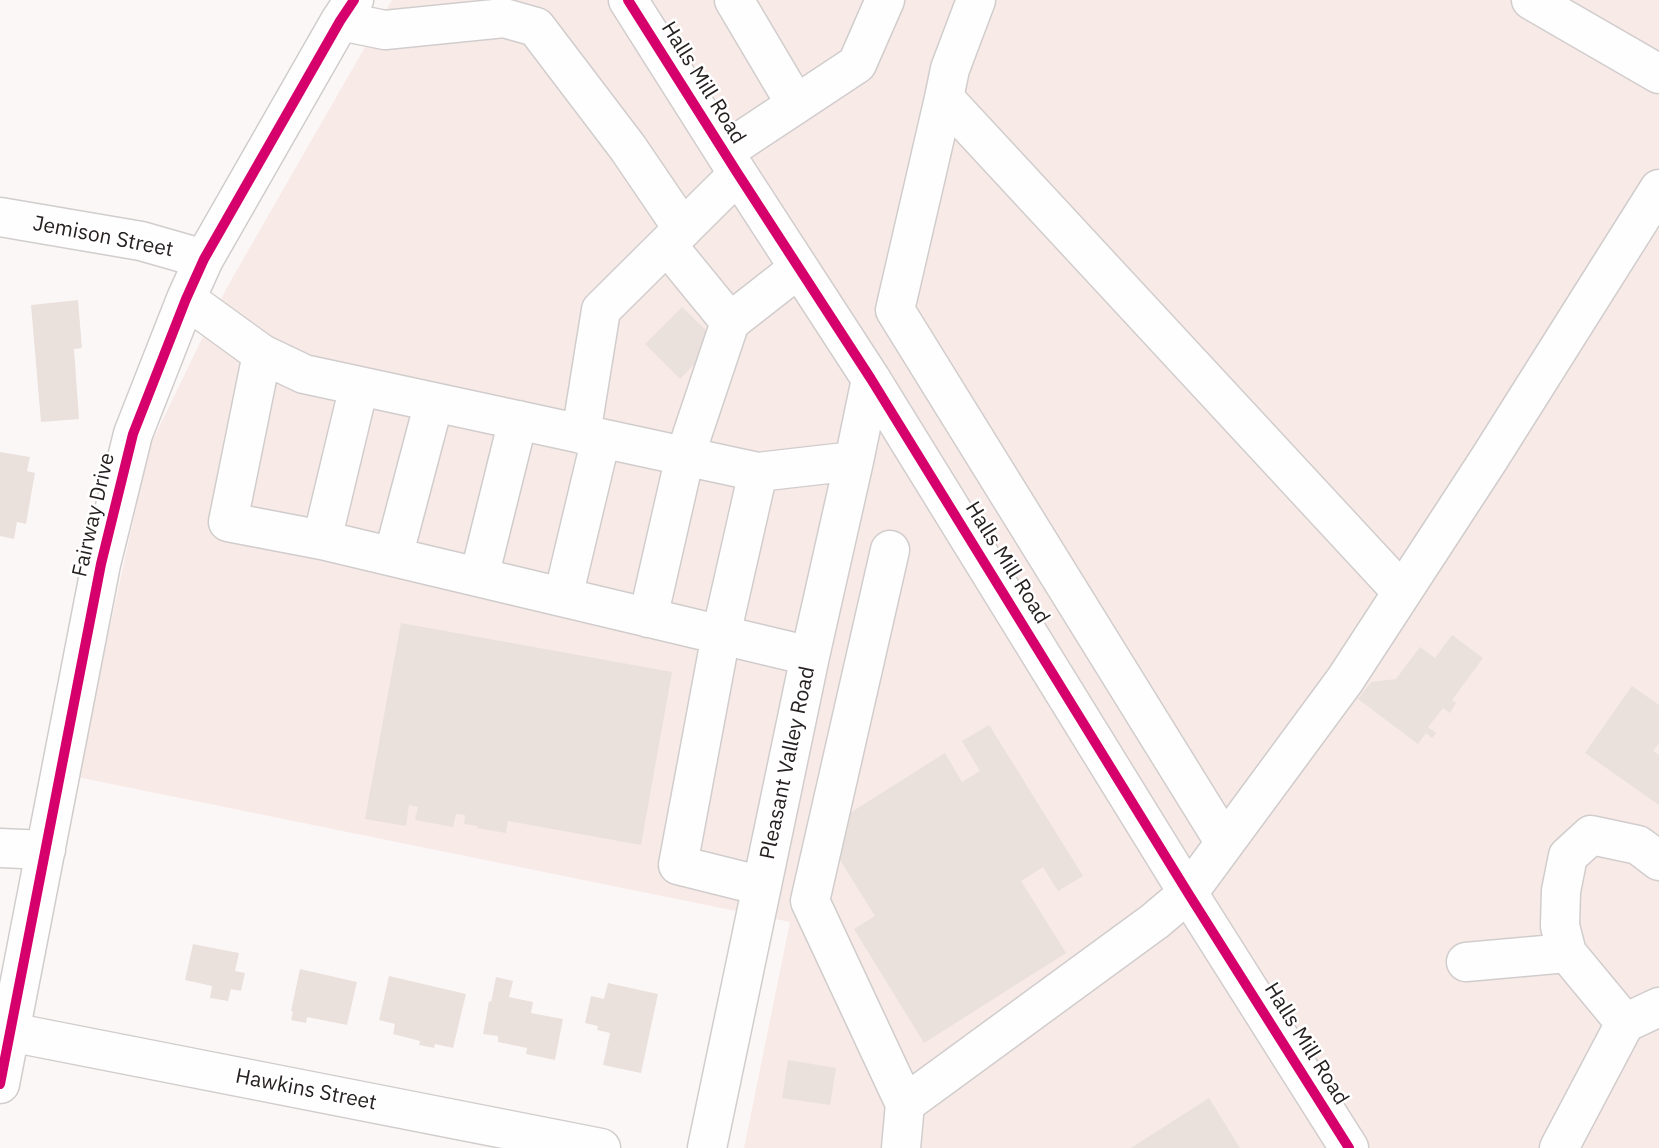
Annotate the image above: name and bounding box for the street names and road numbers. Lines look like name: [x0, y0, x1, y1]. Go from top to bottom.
street label: Halls Mill Road: [655, 17, 751, 149]
street label: Jemison Street: [31, 211, 175, 263]
street label: Fairway Drive: [68, 451, 120, 579]
street label: Halls Mill Road: [959, 497, 1055, 629]
street label: Pleasant Valley Road: [755, 664, 821, 862]
street label: Halls Mill Road: [1258, 978, 1354, 1110]
street label: Hawkins Street: [233, 1064, 379, 1116]

